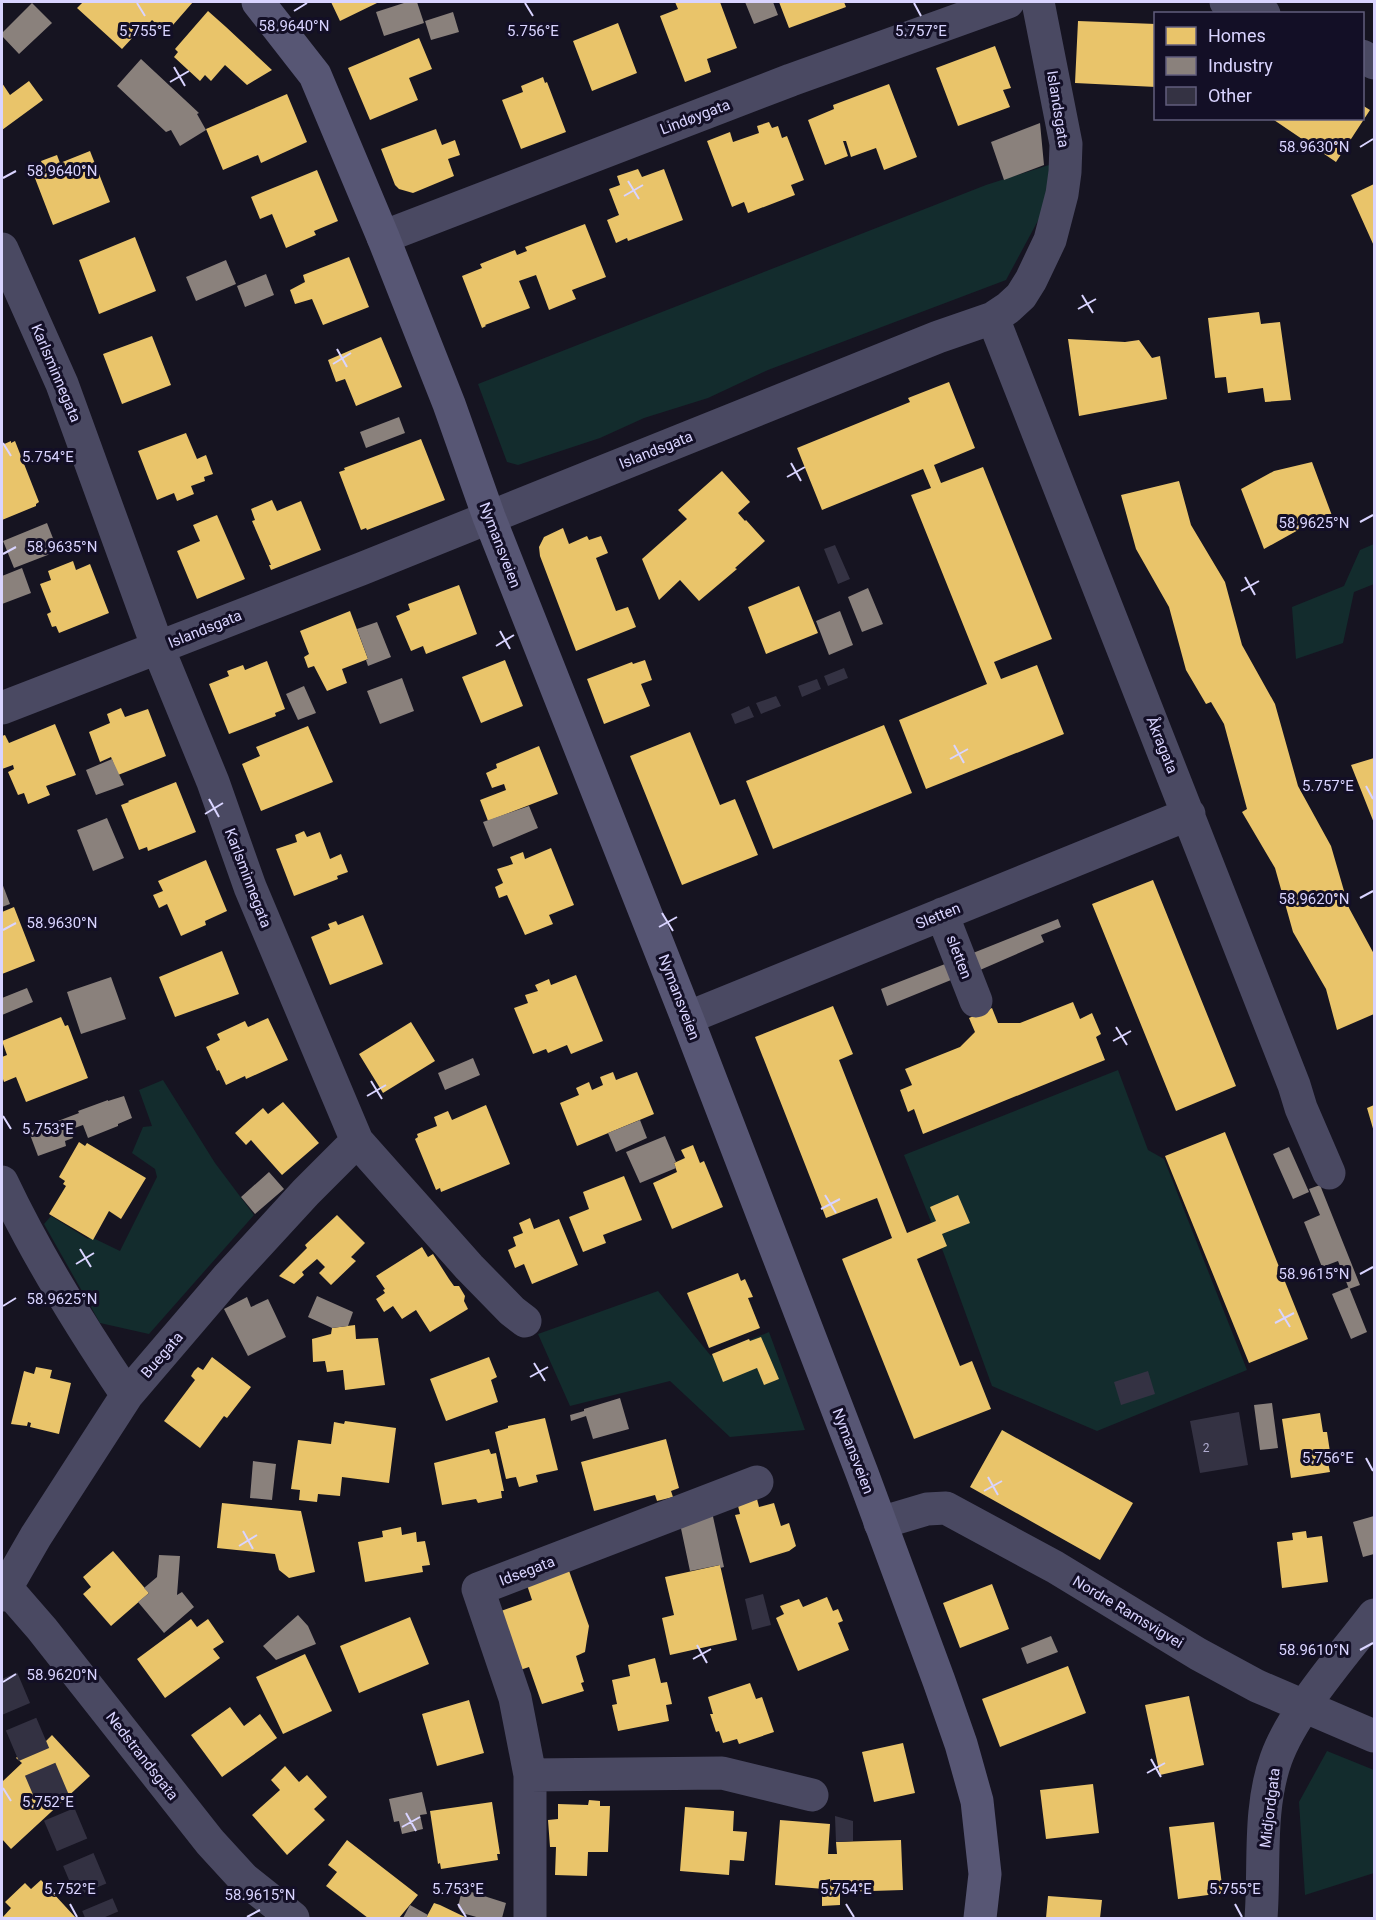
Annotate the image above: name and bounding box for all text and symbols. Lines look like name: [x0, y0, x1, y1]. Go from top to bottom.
legend: [1154, 12, 1364, 120]
text: 58.9640°N: [259, 17, 329, 35]
text: 5.755°E: [119, 22, 171, 40]
text: 5.756°E: [507, 22, 559, 40]
text: 5.757°E: [895, 22, 947, 40]
text: Homes: [1208, 25, 1266, 46]
text: Industry: [1208, 55, 1273, 76]
street label: Islandsgata: [1043, 69, 1073, 149]
text: Other: [1208, 85, 1252, 106]
street label: Lindøygata: [657, 95, 733, 139]
text: 58.9630°N: [1279, 138, 1349, 156]
text: 58.9640°N: [27, 162, 97, 180]
street label: Karlsminnegata: [27, 321, 85, 425]
street label: Islandsgata: [617, 427, 695, 473]
text: 5.754°E: [22, 448, 74, 466]
street label: Nymansveien: [475, 500, 525, 590]
text: 58.9625°N: [1279, 514, 1349, 532]
text: 58.9635°N: [27, 538, 97, 556]
street label: Islandsgata: [166, 606, 244, 652]
street label: Åkragata: [1142, 714, 1182, 776]
text: 5.757°E: [1302, 777, 1354, 795]
street label: Karlsminnegata: [221, 826, 275, 930]
text: 58.9620°N: [1279, 890, 1349, 908]
street label: Sletten: [913, 899, 963, 933]
text: 58.9630°N: [27, 914, 97, 932]
street label: sletten: [942, 933, 976, 981]
street label: Nymansveien: [654, 952, 704, 1042]
text: 5.753°E: [22, 1120, 74, 1138]
text: 58.9615°N: [1279, 1265, 1349, 1283]
text: 58.9625°N: [27, 1290, 97, 1308]
street label: Buegata: [137, 1328, 187, 1382]
street label: Nymansveien: [828, 1406, 878, 1496]
house number: 2: [1203, 1441, 1210, 1455]
text: 5.756°E: [1302, 1449, 1354, 1467]
street label: Idsegata: [497, 1552, 557, 1590]
street label: Nordre Ramsvigvei: [1069, 1572, 1187, 1652]
text: 58.9610°N: [1279, 1641, 1349, 1659]
text: 58.9620°N: [27, 1666, 97, 1684]
street label: Nedstrandsgata: [102, 1708, 182, 1804]
street label: Midjordgata: [1256, 1767, 1284, 1849]
text: 5.752°E: [22, 1793, 74, 1811]
text: 5.752°E: [44, 1880, 96, 1898]
text: 5.753°E: [432, 1880, 484, 1898]
text: 5.754°E: [820, 1880, 872, 1898]
text: 5.755°E: [1209, 1880, 1261, 1898]
text: 58.9615°N: [225, 1886, 295, 1904]

